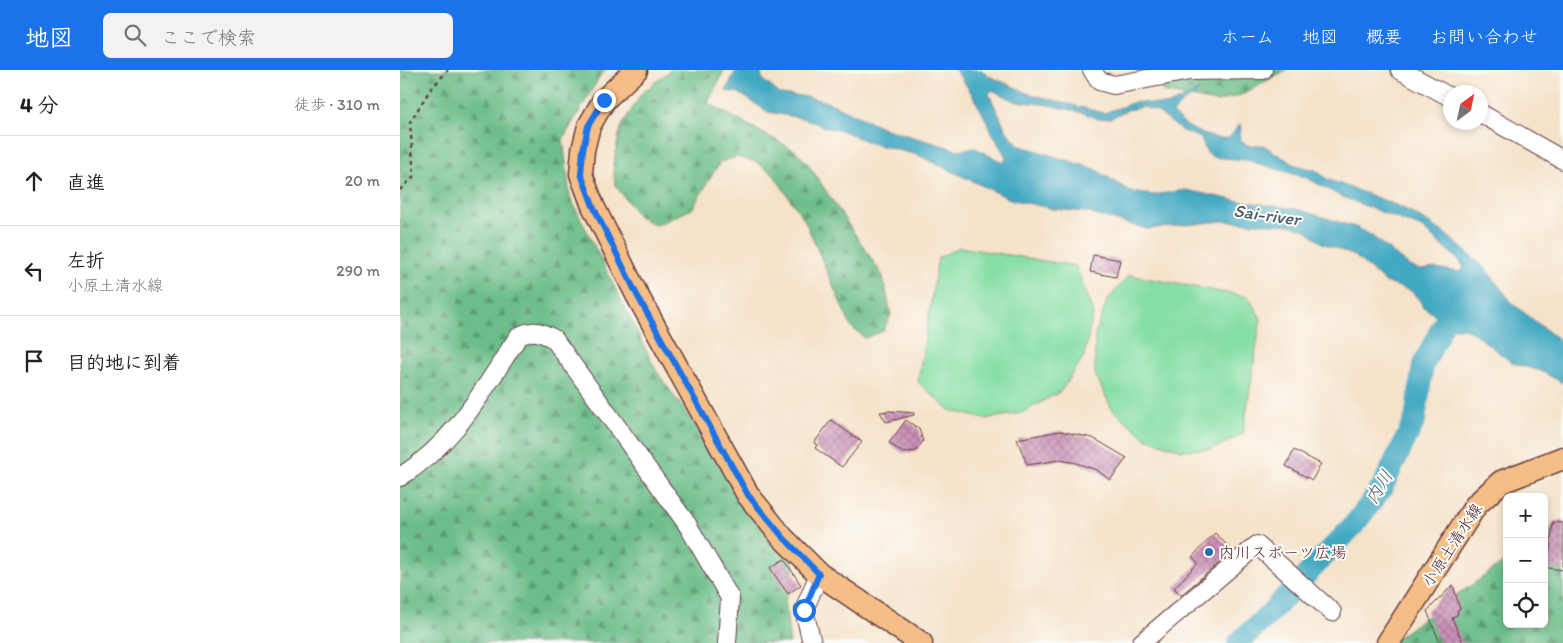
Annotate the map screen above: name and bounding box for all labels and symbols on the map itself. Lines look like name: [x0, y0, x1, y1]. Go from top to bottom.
north arrow: [1443, 85, 1488, 130]
route end: [593, 89, 616, 112]
water label: Sai-river: [1232, 199, 1304, 231]
water label: 内川: [1360, 466, 1398, 508]
street label: 小原土清水線: [1418, 500, 1486, 590]
place label: 内川スポーツ広場: [1219, 543, 1347, 562]
marker: 内川スポーツ広場: [1203, 546, 1215, 558]
route start: [793, 599, 816, 622]

